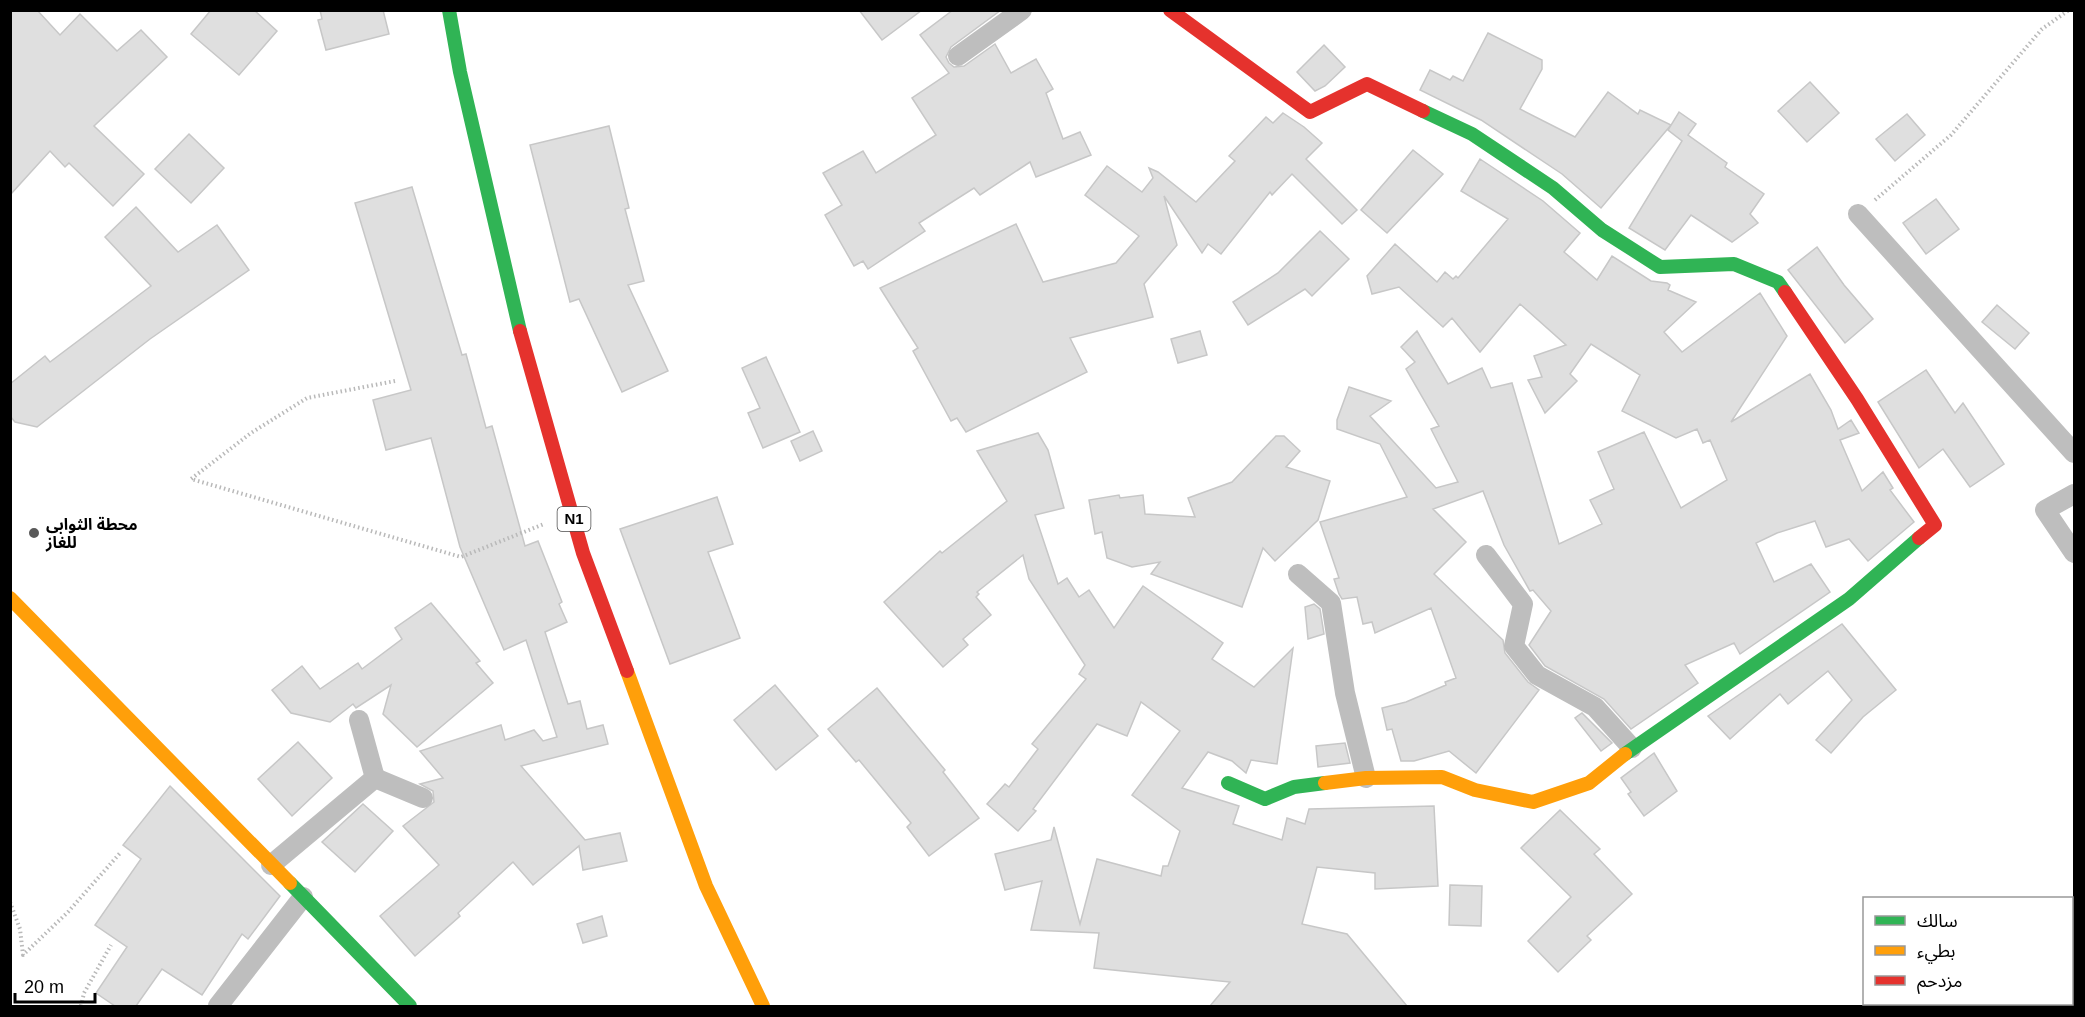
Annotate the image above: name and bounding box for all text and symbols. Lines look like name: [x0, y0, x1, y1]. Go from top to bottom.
road number: N1: [558, 507, 590, 531]
place label: محطة الثوابي للغاز: [45, 516, 138, 552]
marker: محطة الثوابي للغاز: [27, 526, 41, 540]
legend: [1863, 897, 2073, 1005]
text: سالك: [1917, 911, 1958, 931]
text: بطيء: [1917, 941, 1955, 964]
scale bar: [15, 966, 94, 1004]
text: مزدحم: [1917, 971, 1962, 994]
text: 20 m: [24, 977, 64, 997]

